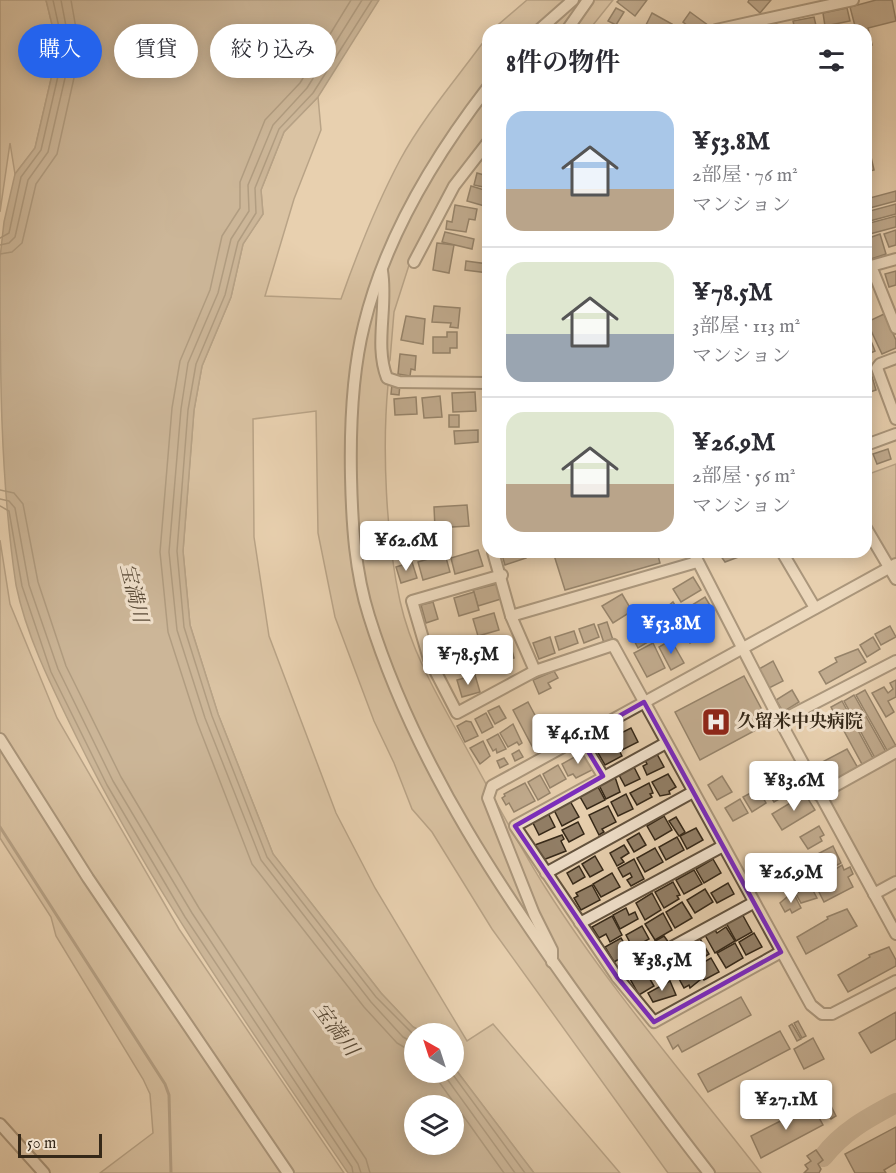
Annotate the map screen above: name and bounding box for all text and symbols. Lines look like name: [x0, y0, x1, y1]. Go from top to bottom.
chip: 購入: [18, 24, 102, 78]
chip: 賃貸: [114, 24, 198, 78]
chip: 絞り込み: [210, 24, 336, 78]
icon: filters: [815, 44, 848, 77]
text: 8件の物件: [506, 47, 620, 80]
text: ¥53.8M: [692, 125, 770, 158]
icon: home: [554, 135, 626, 207]
text: 2部屋 · 76 m²: [692, 163, 798, 188]
text: マンション: [692, 193, 791, 218]
text: ¥78.5M: [692, 276, 773, 309]
icon: home: [554, 286, 626, 358]
text: 3部屋 · 113 m²: [692, 314, 800, 339]
text: マンション: [692, 344, 791, 369]
text: ¥26.9M: [692, 426, 776, 459]
icon: home: [554, 436, 626, 508]
text: 2部屋 · 56 m²: [692, 464, 796, 489]
text: マンション: [692, 494, 791, 519]
pin: ¥62.6M: [357, 521, 455, 572]
text: ¥62.6M: [374, 528, 438, 553]
water label: 宝満川: [114, 561, 153, 627]
pin: ¥53.8M: [622, 604, 720, 655]
text: ¥53.8M: [641, 611, 701, 636]
pin: ¥78.5M: [419, 635, 517, 686]
text: ¥78.5M: [437, 642, 499, 667]
hospital icon: 久留米中央病院: [700, 706, 732, 738]
place label: 久留米中央病院: [737, 711, 863, 734]
pin: ¥46.1M: [529, 714, 627, 765]
text: ¥46.1M: [546, 721, 610, 746]
pin: ¥83.6M: [745, 761, 843, 812]
text: ¥83.6M: [763, 768, 825, 793]
pin: ¥26.9M: [742, 853, 840, 904]
text: ¥26.9M: [759, 860, 823, 885]
pin: ¥38.5M: [613, 941, 711, 992]
text: ¥38.5M: [632, 948, 692, 973]
water label: 宝満川: [307, 999, 364, 1063]
north arrow: [404, 1023, 464, 1083]
map controls: [404, 1023, 464, 1155]
pin: ¥27.1M: [737, 1080, 835, 1131]
text: ¥27.1M: [754, 1087, 818, 1112]
button: layers: [404, 1095, 464, 1155]
scale bar: [18, 1131, 102, 1158]
text: 50 m: [27, 1134, 56, 1154]

